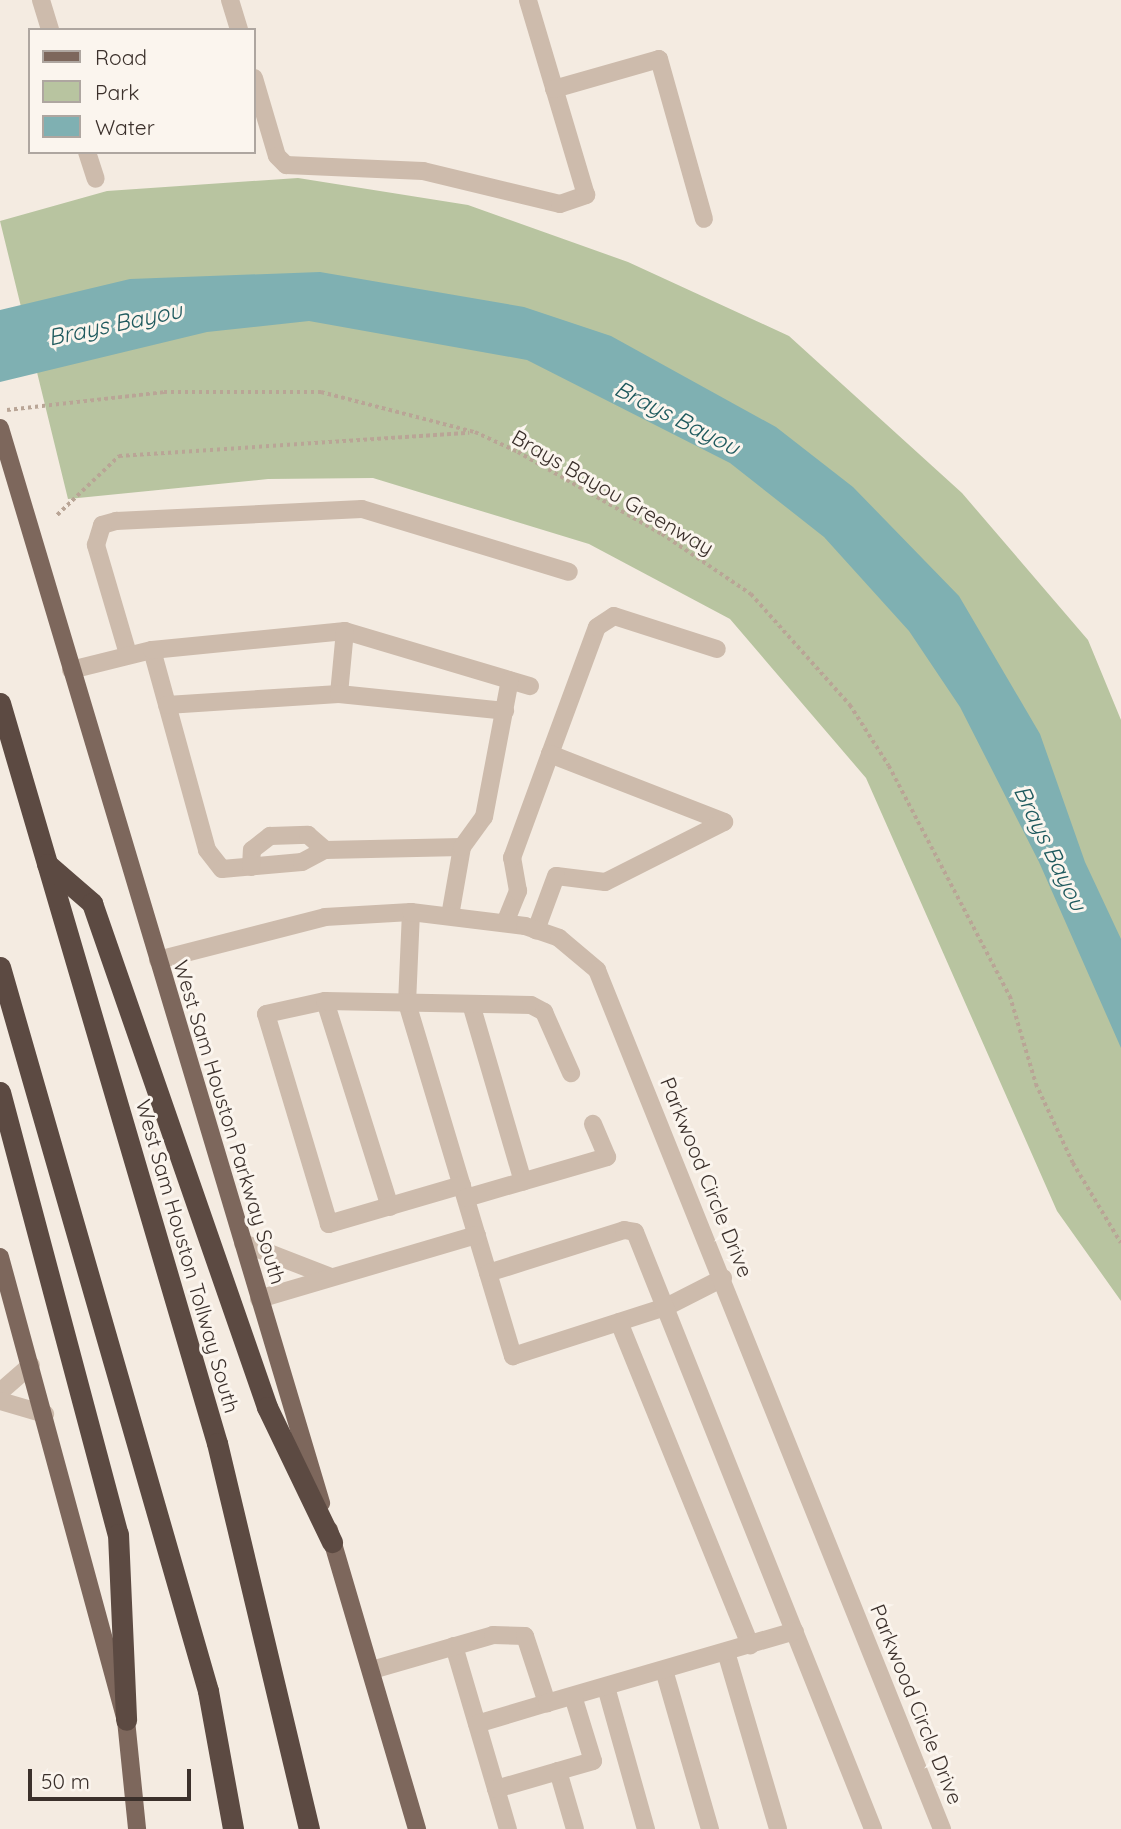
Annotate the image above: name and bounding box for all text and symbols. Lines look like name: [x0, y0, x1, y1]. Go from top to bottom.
legend: [28, 28, 256, 154]
text: Road: [95, 44, 147, 70]
text: Park: [95, 79, 139, 105]
text: Water: [95, 114, 155, 140]
water label: Brays Bayou: [46, 296, 184, 352]
water label: Brays Bayou: [610, 375, 744, 461]
street label: Brays Bayou Greenway: [508, 424, 718, 560]
water label: Brays Bayou: [1008, 781, 1092, 915]
street label: West Sam Houston Parkway South: [169, 957, 291, 1287]
street label: Parkwood Circle Drive: [655, 1073, 759, 1281]
street label: West Sam Houston Tollway South: [131, 1096, 245, 1416]
street label: Parkwood Circle Drive: [865, 1600, 969, 1808]
scale bar: [32, 1756, 194, 1800]
text: 50 m: [41, 1768, 90, 1794]

